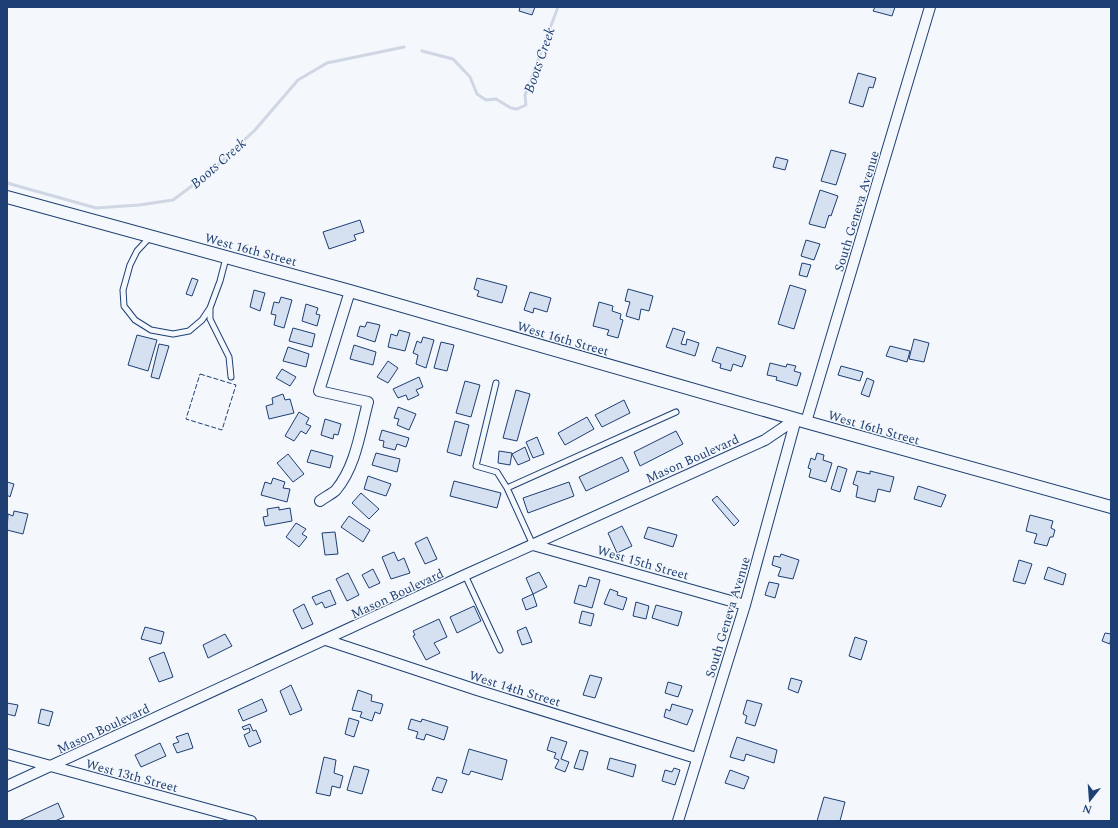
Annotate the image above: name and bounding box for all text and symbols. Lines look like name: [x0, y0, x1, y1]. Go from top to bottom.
water label: Boots Creek: [518, 24, 561, 96]
water label: Boots Creek: [186, 133, 251, 194]
street label: South Geneva Avenue: [829, 148, 885, 274]
street label: West 16th Street: [202, 228, 299, 272]
street label: West 16th Street: [514, 316, 611, 362]
street label: West 16th Street: [825, 405, 922, 451]
street label: Mason Boulevard: [642, 429, 742, 488]
street label: West 15th Street: [594, 540, 691, 586]
street label: South Geneva Avenue: [700, 554, 756, 680]
street label: Mason Boulevard: [348, 564, 447, 624]
street label: West 14th Street: [467, 666, 563, 712]
street label: Mason Boulevard: [54, 699, 153, 759]
street label: West 13th Street: [83, 754, 180, 798]
north arrow: [1070, 780, 1110, 820]
text: N: [1080, 800, 1094, 819]

